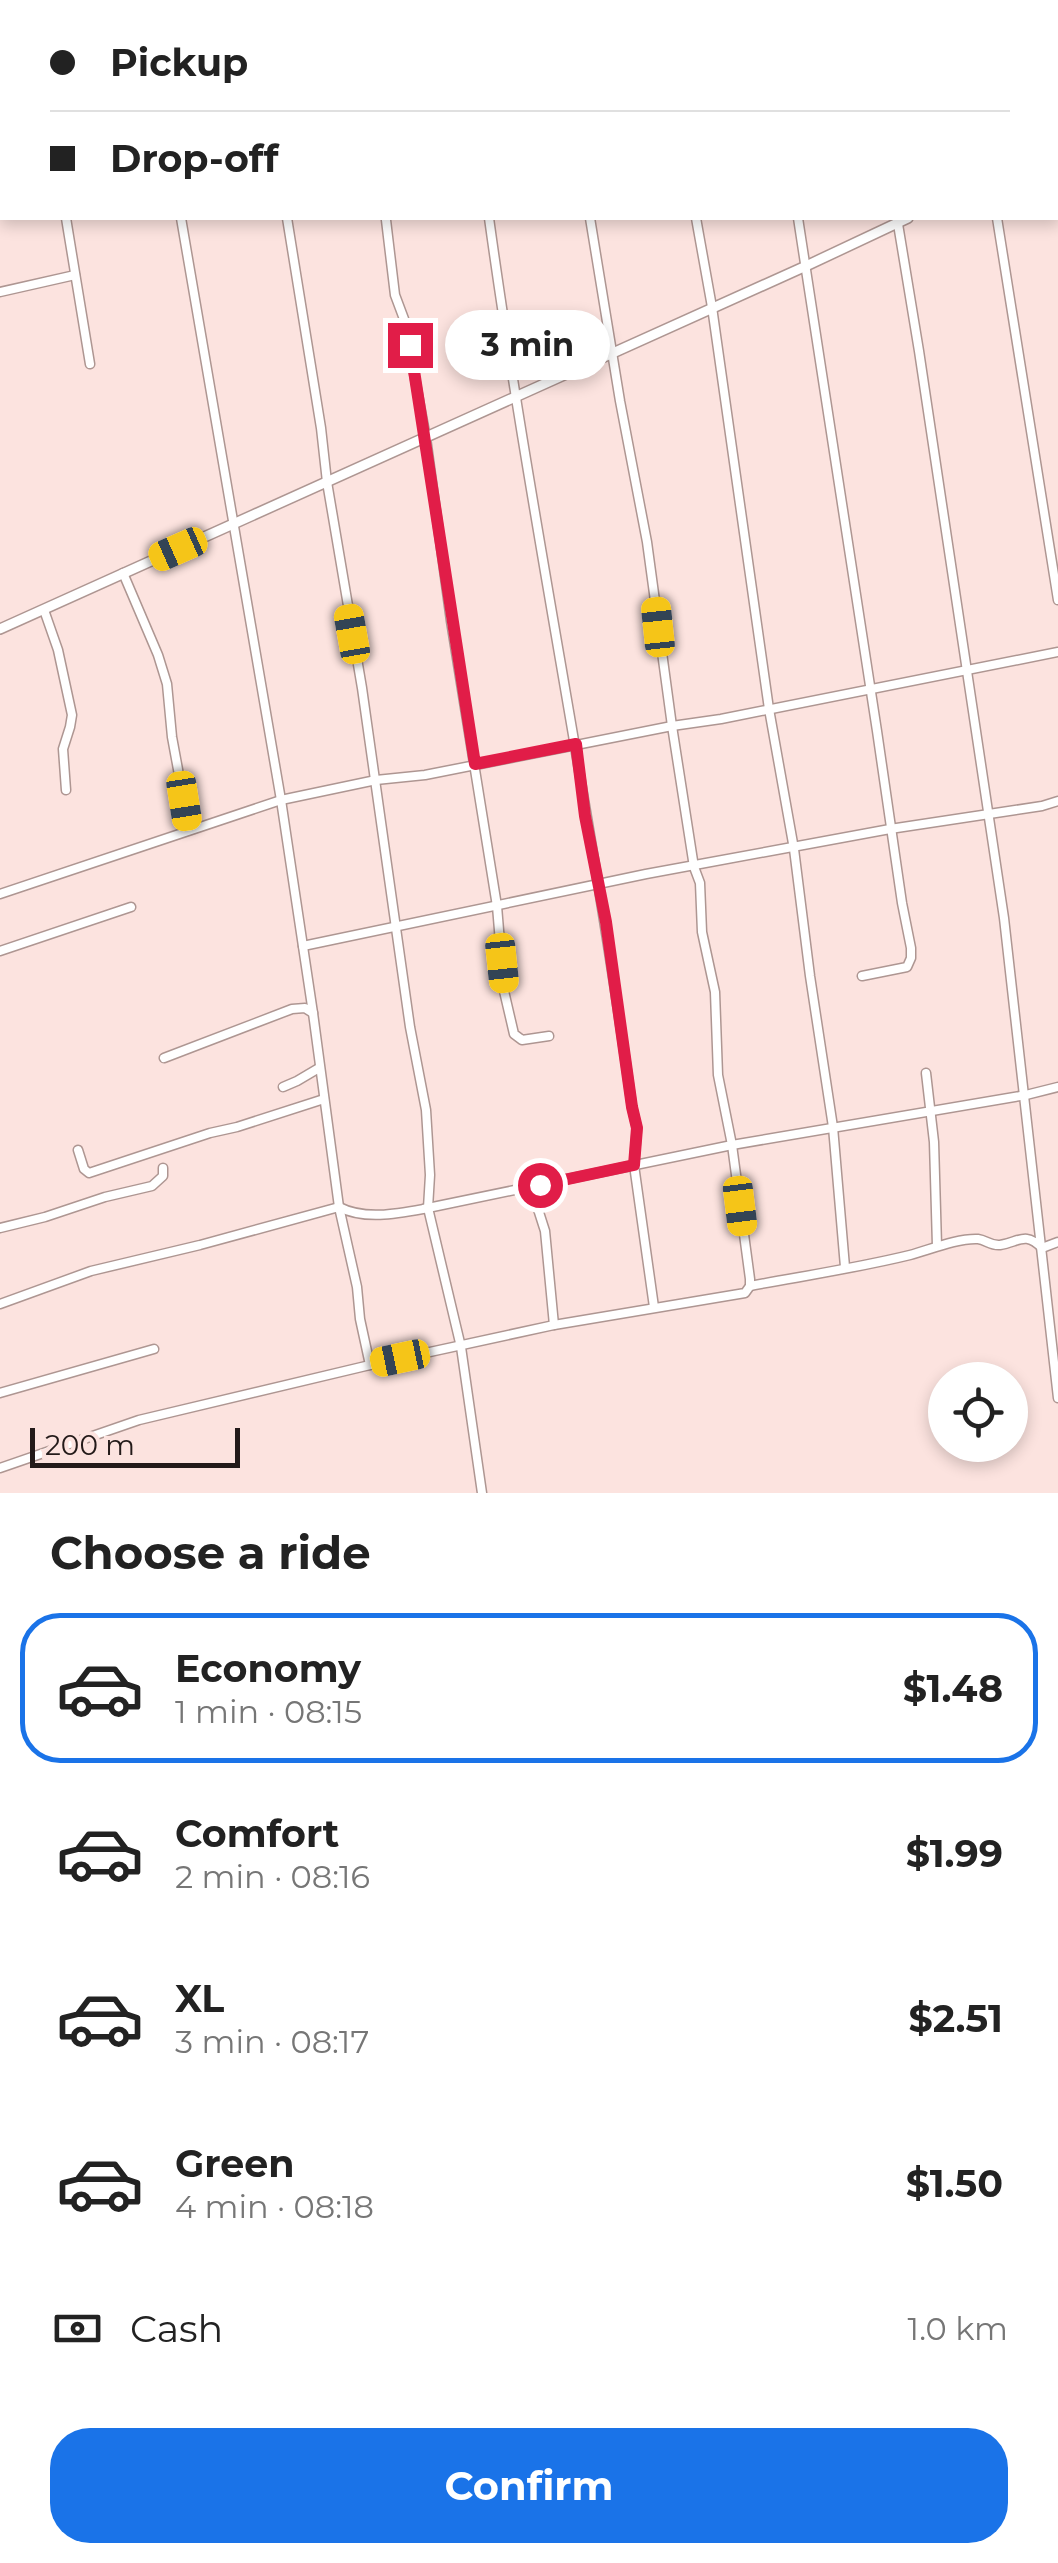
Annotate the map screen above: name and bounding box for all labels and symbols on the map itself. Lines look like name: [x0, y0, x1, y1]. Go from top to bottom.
callout: 3 min: [445, 310, 610, 380]
route end: [388, 323, 433, 368]
car: [144, 523, 212, 575]
car: [640, 596, 676, 658]
car: [332, 602, 372, 666]
car: [164, 769, 204, 833]
car: [484, 932, 520, 994]
route start: [518, 1163, 563, 1208]
car: [721, 1174, 759, 1238]
car: [368, 1337, 432, 1379]
scale bar: [30, 1423, 240, 1468]

